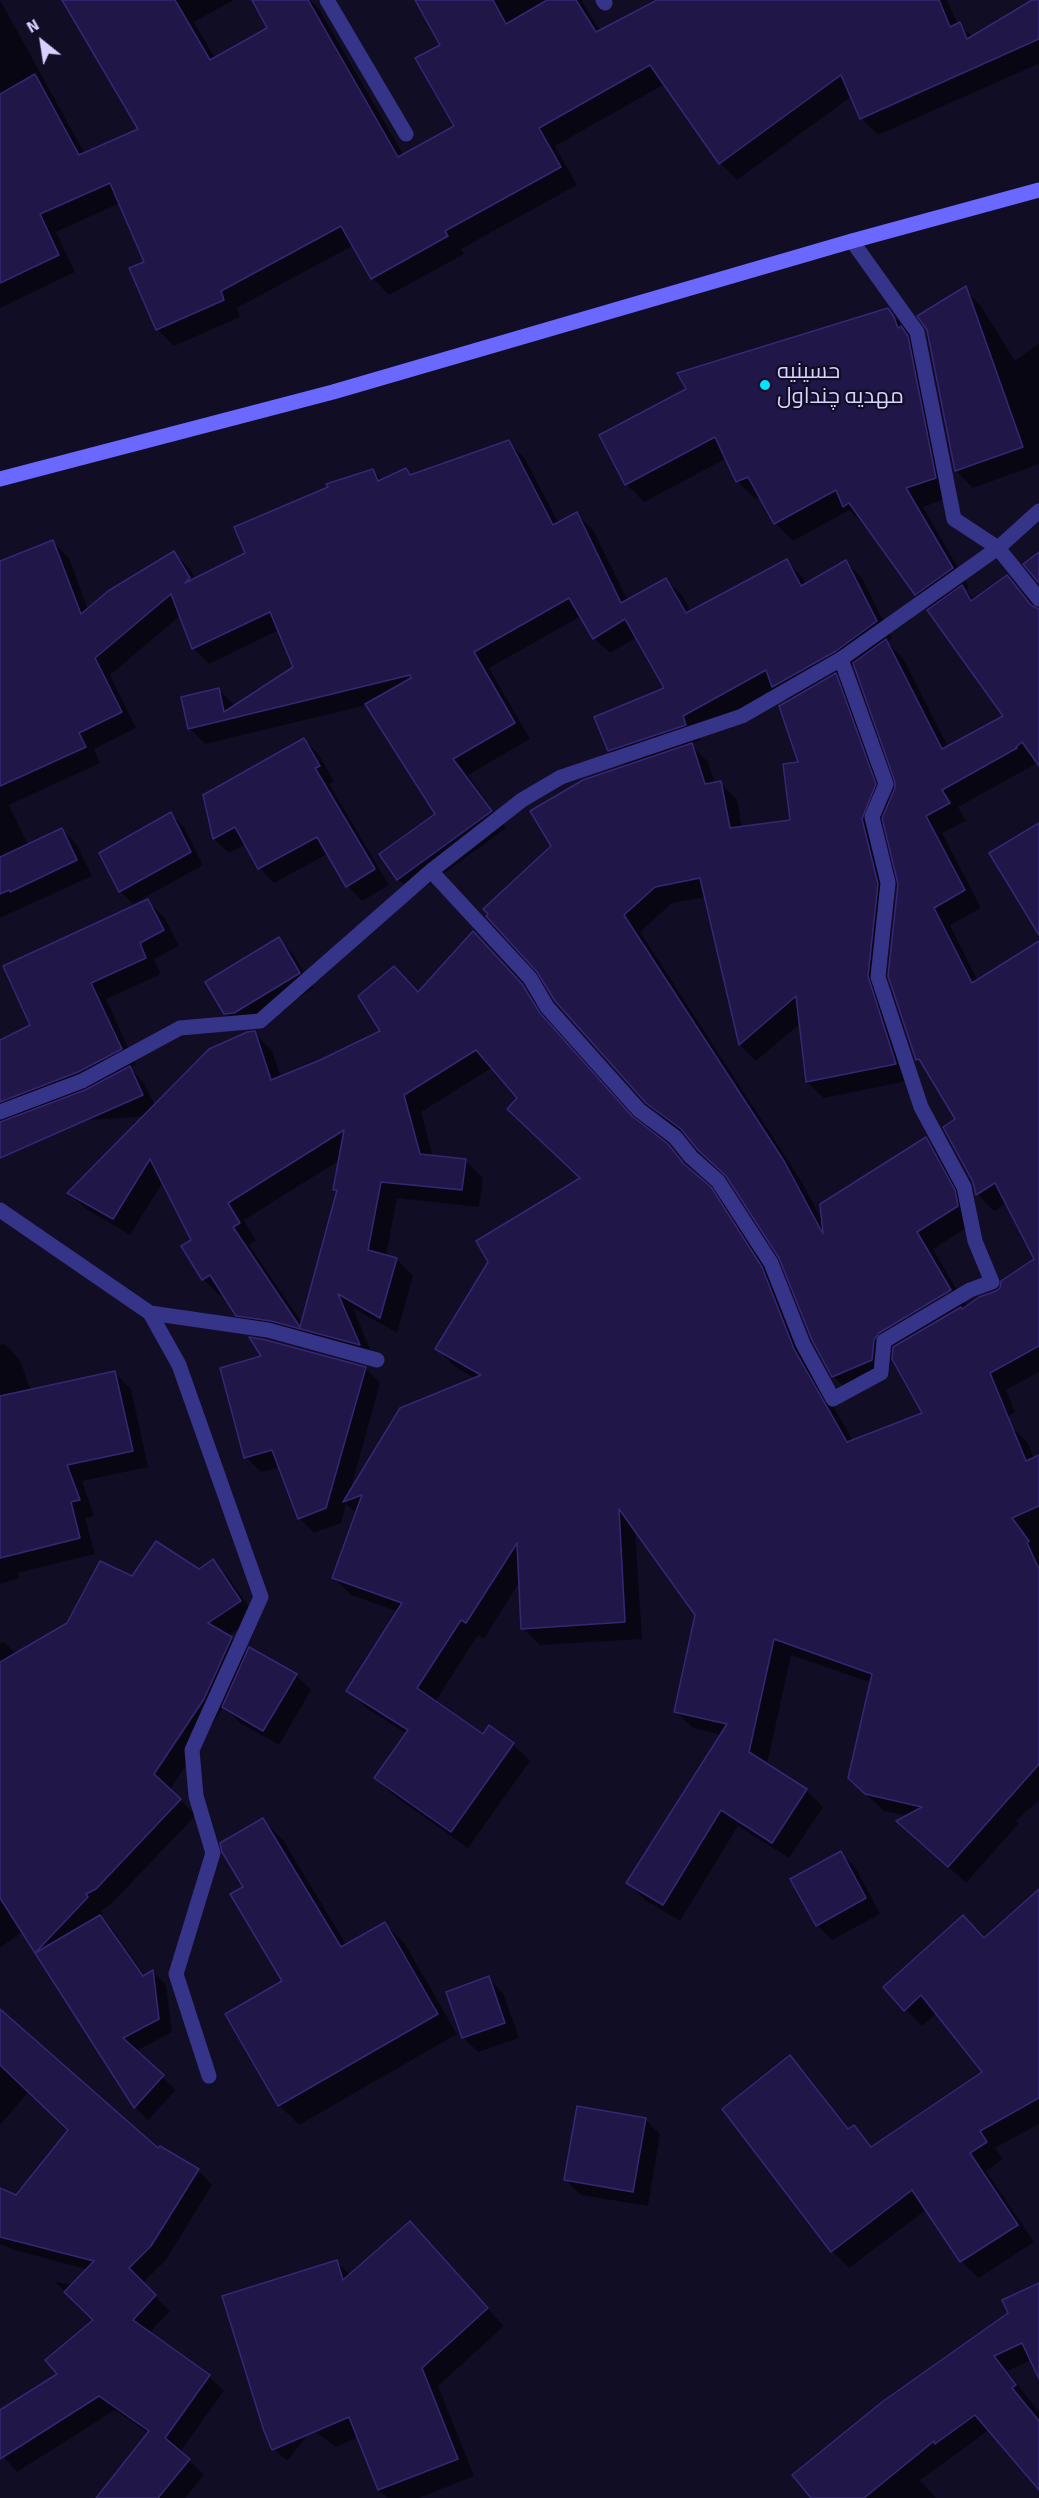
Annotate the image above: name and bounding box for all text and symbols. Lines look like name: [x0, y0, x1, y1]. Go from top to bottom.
north arrow: [12, 12, 72, 72]
text: N: [23, 15, 43, 38]
place label: حسینیه مهدیه چنداول: [777, 359, 904, 410]
marker: حسینیه مهدیه چنداول: [758, 378, 772, 392]

